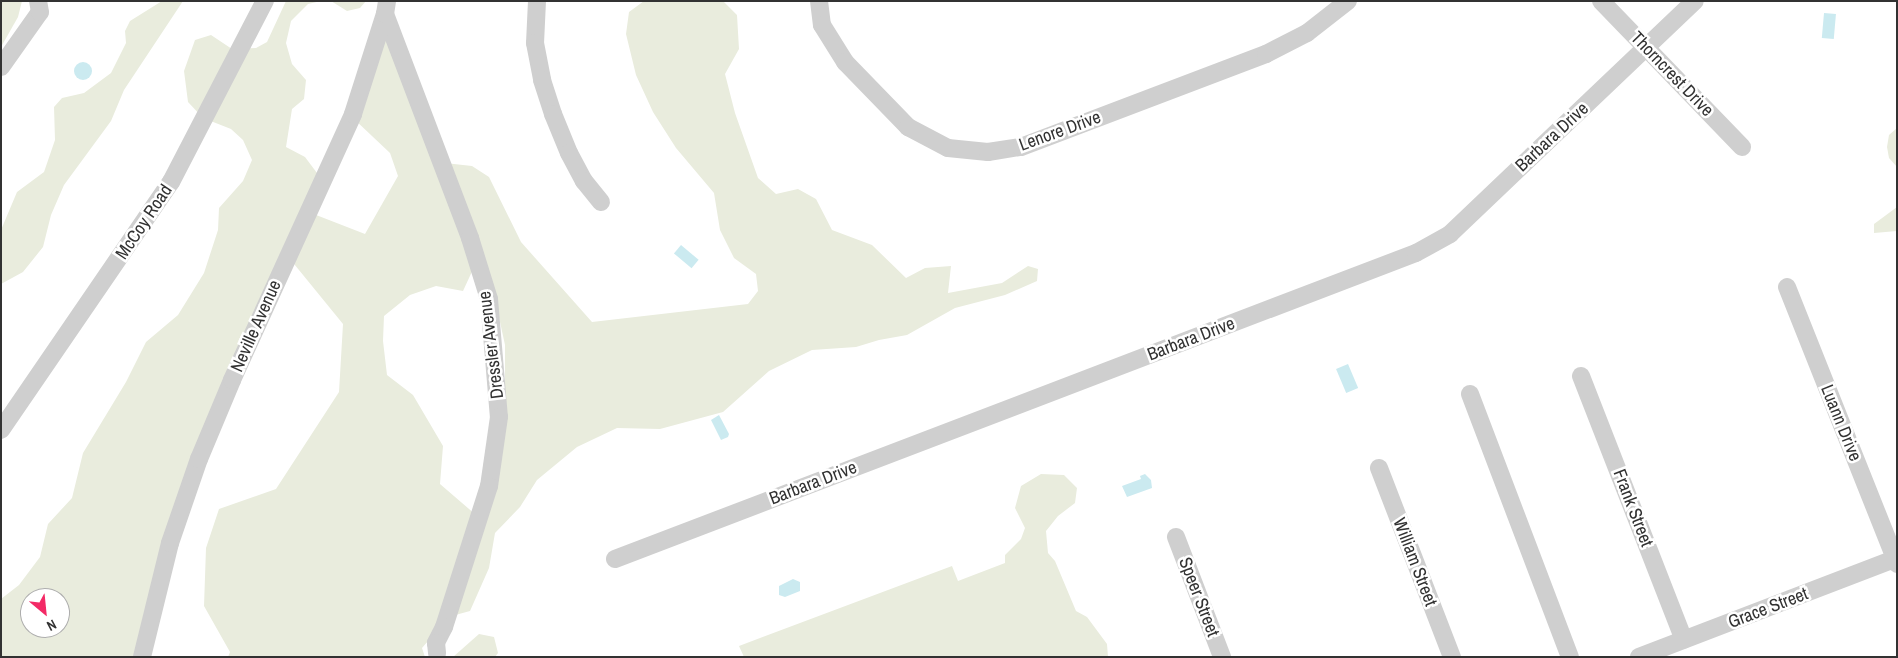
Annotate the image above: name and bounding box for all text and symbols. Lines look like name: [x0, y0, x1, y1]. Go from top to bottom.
street label: Thorncrest Drive: [1626, 27, 1718, 121]
street label: Barbara Drive: [1511, 98, 1593, 176]
street label: Lenore Drive: [1016, 106, 1104, 156]
street label: McCoy Road: [111, 181, 177, 263]
street label: Neville Avenue: [226, 276, 286, 376]
street label: Dressler Avenue: [474, 290, 508, 400]
street label: Barbara Drive: [1144, 312, 1238, 366]
street label: Luann Drive: [1816, 382, 1866, 464]
street label: Barbara Drive: [766, 456, 860, 510]
street label: Frank Street: [1608, 466, 1658, 550]
street label: William Street: [1388, 515, 1442, 609]
street label: Speer Street: [1174, 554, 1224, 640]
street label: Grace Street: [1725, 583, 1811, 633]
north arrow: [20, 588, 70, 638]
text: N: [44, 615, 59, 635]

